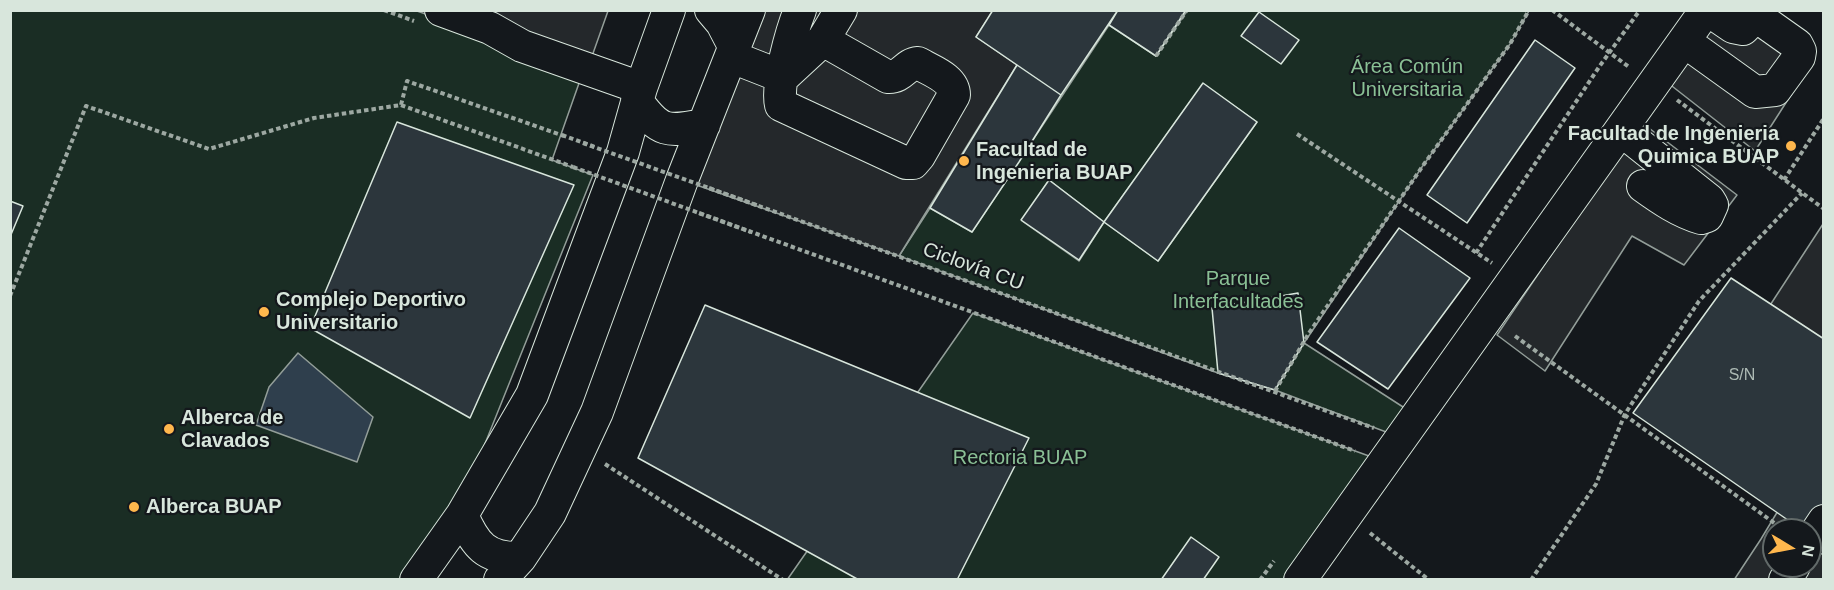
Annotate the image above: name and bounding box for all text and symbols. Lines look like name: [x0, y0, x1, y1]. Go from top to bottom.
park label: Área Común Universitaria: [1351, 55, 1463, 102]
place label: Facultad de Ingenieria Quimica BUAP: [1568, 122, 1779, 169]
place label: Facultad de Ingenieria BUAP: [976, 138, 1133, 185]
marker: Facultad de Ingenieria Quimica BUAP: [1784, 139, 1798, 153]
marker: Facultad de Ingenieria BUAP: [957, 154, 971, 168]
street label: Ciclovía CU: [919, 238, 1027, 296]
park label: Parque Interfacultades: [1172, 267, 1304, 314]
place label: Complejo Deportivo Universitario: [276, 288, 466, 335]
marker: Complejo Deportivo Universitario: [257, 305, 271, 319]
house number: S/N: [1729, 366, 1755, 386]
place label: Alberca de Clavados: [181, 406, 283, 453]
marker: Alberca de Clavados: [162, 422, 176, 436]
park label: Rectoria BUAP: [953, 446, 1087, 470]
place label: Alberca BUAP: [146, 495, 282, 519]
marker: Alberca BUAP: [127, 500, 141, 514]
north arrow: [1762, 518, 1822, 578]
text: N: [1799, 544, 1818, 558]

